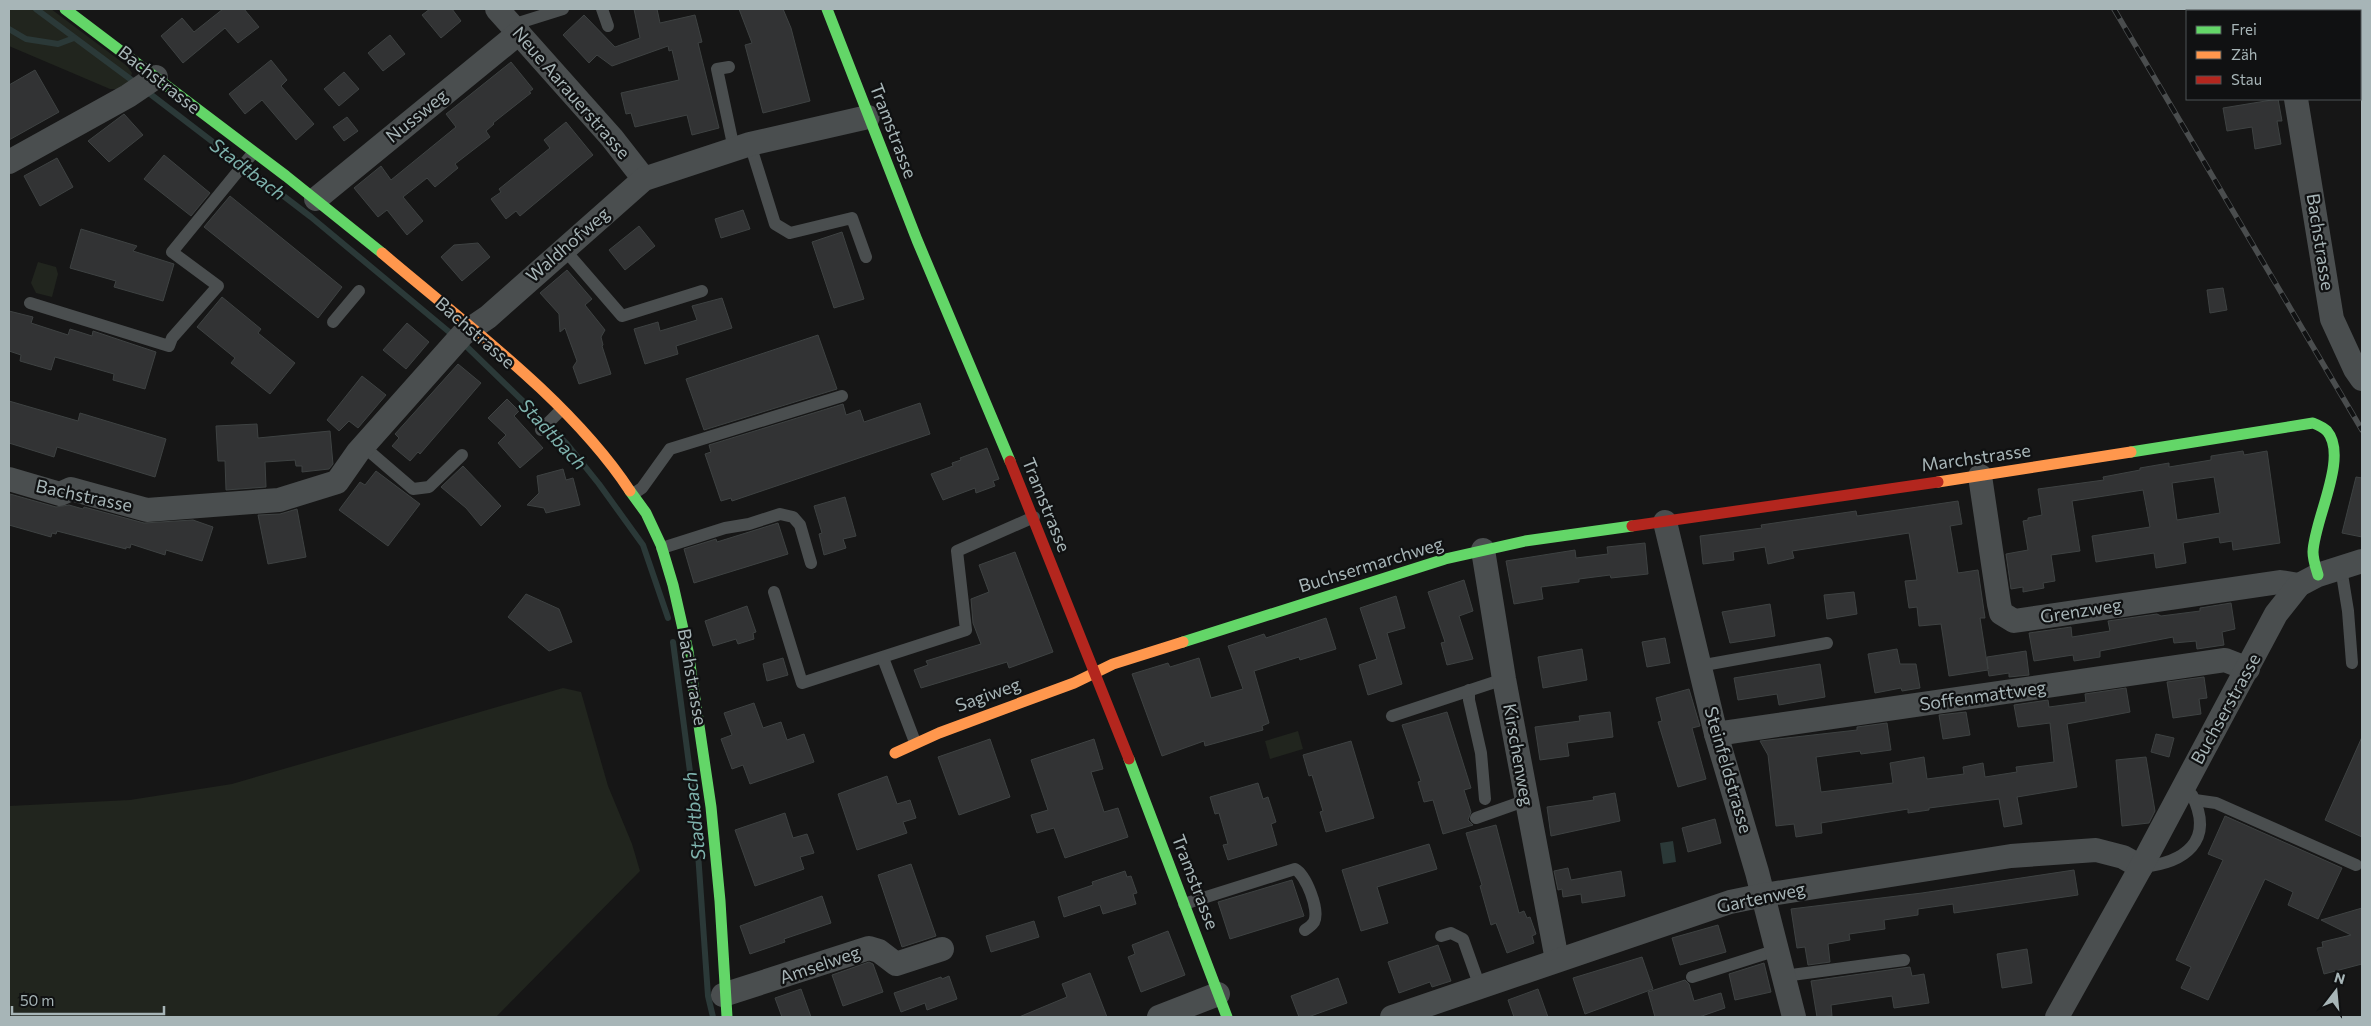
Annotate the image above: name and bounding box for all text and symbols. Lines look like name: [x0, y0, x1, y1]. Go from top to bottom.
legend: [2186, 10, 2361, 100]
text: Frei: [2231, 20, 2257, 38]
street label: Neue Aarauerstrasse: [508, 22, 635, 163]
street label: Bachstrasse: [114, 40, 205, 118]
text: Zäh: [2231, 45, 2257, 63]
text: Stau: [2231, 70, 2262, 88]
street label: Tramstrasse: [866, 80, 922, 181]
street label: Nussweg: [381, 84, 452, 147]
water label: Stadtbach: [206, 133, 291, 205]
street label: Bachstrasse: [2302, 192, 2340, 292]
street label: Waldhofweg: [521, 202, 614, 286]
street label: Bachstrasse: [431, 292, 520, 373]
water label: Stadtbach: [515, 393, 592, 474]
street label: Marchstrasse: [1920, 438, 2032, 476]
street label: Tramstrasse: [1018, 454, 1076, 555]
street label: Bachstrasse: [34, 474, 134, 516]
street label: Buchsermarchweg: [1296, 532, 1446, 597]
street label: Grenzweg: [2039, 593, 2123, 627]
street label: Bachstrasse: [674, 627, 712, 727]
street label: Buchserstrasse: [2186, 649, 2265, 768]
street label: Sagiweg: [952, 672, 1023, 716]
street label: Soffenmattweg: [1918, 675, 2048, 715]
street label: Kirschenweg: [1499, 702, 1539, 808]
street label: Steinfeldstrasse: [1700, 704, 1758, 836]
water label: Stadtbach: [677, 771, 710, 861]
street label: Tramstrasse: [1168, 831, 1224, 932]
street label: Gartenweg: [1714, 877, 1807, 917]
street label: Amselweg: [777, 940, 863, 988]
north arrow: [2311, 966, 2361, 1016]
text: N: [2332, 968, 2347, 988]
scale bar: [12, 984, 165, 1016]
text: 50 m: [20, 991, 54, 1009]

